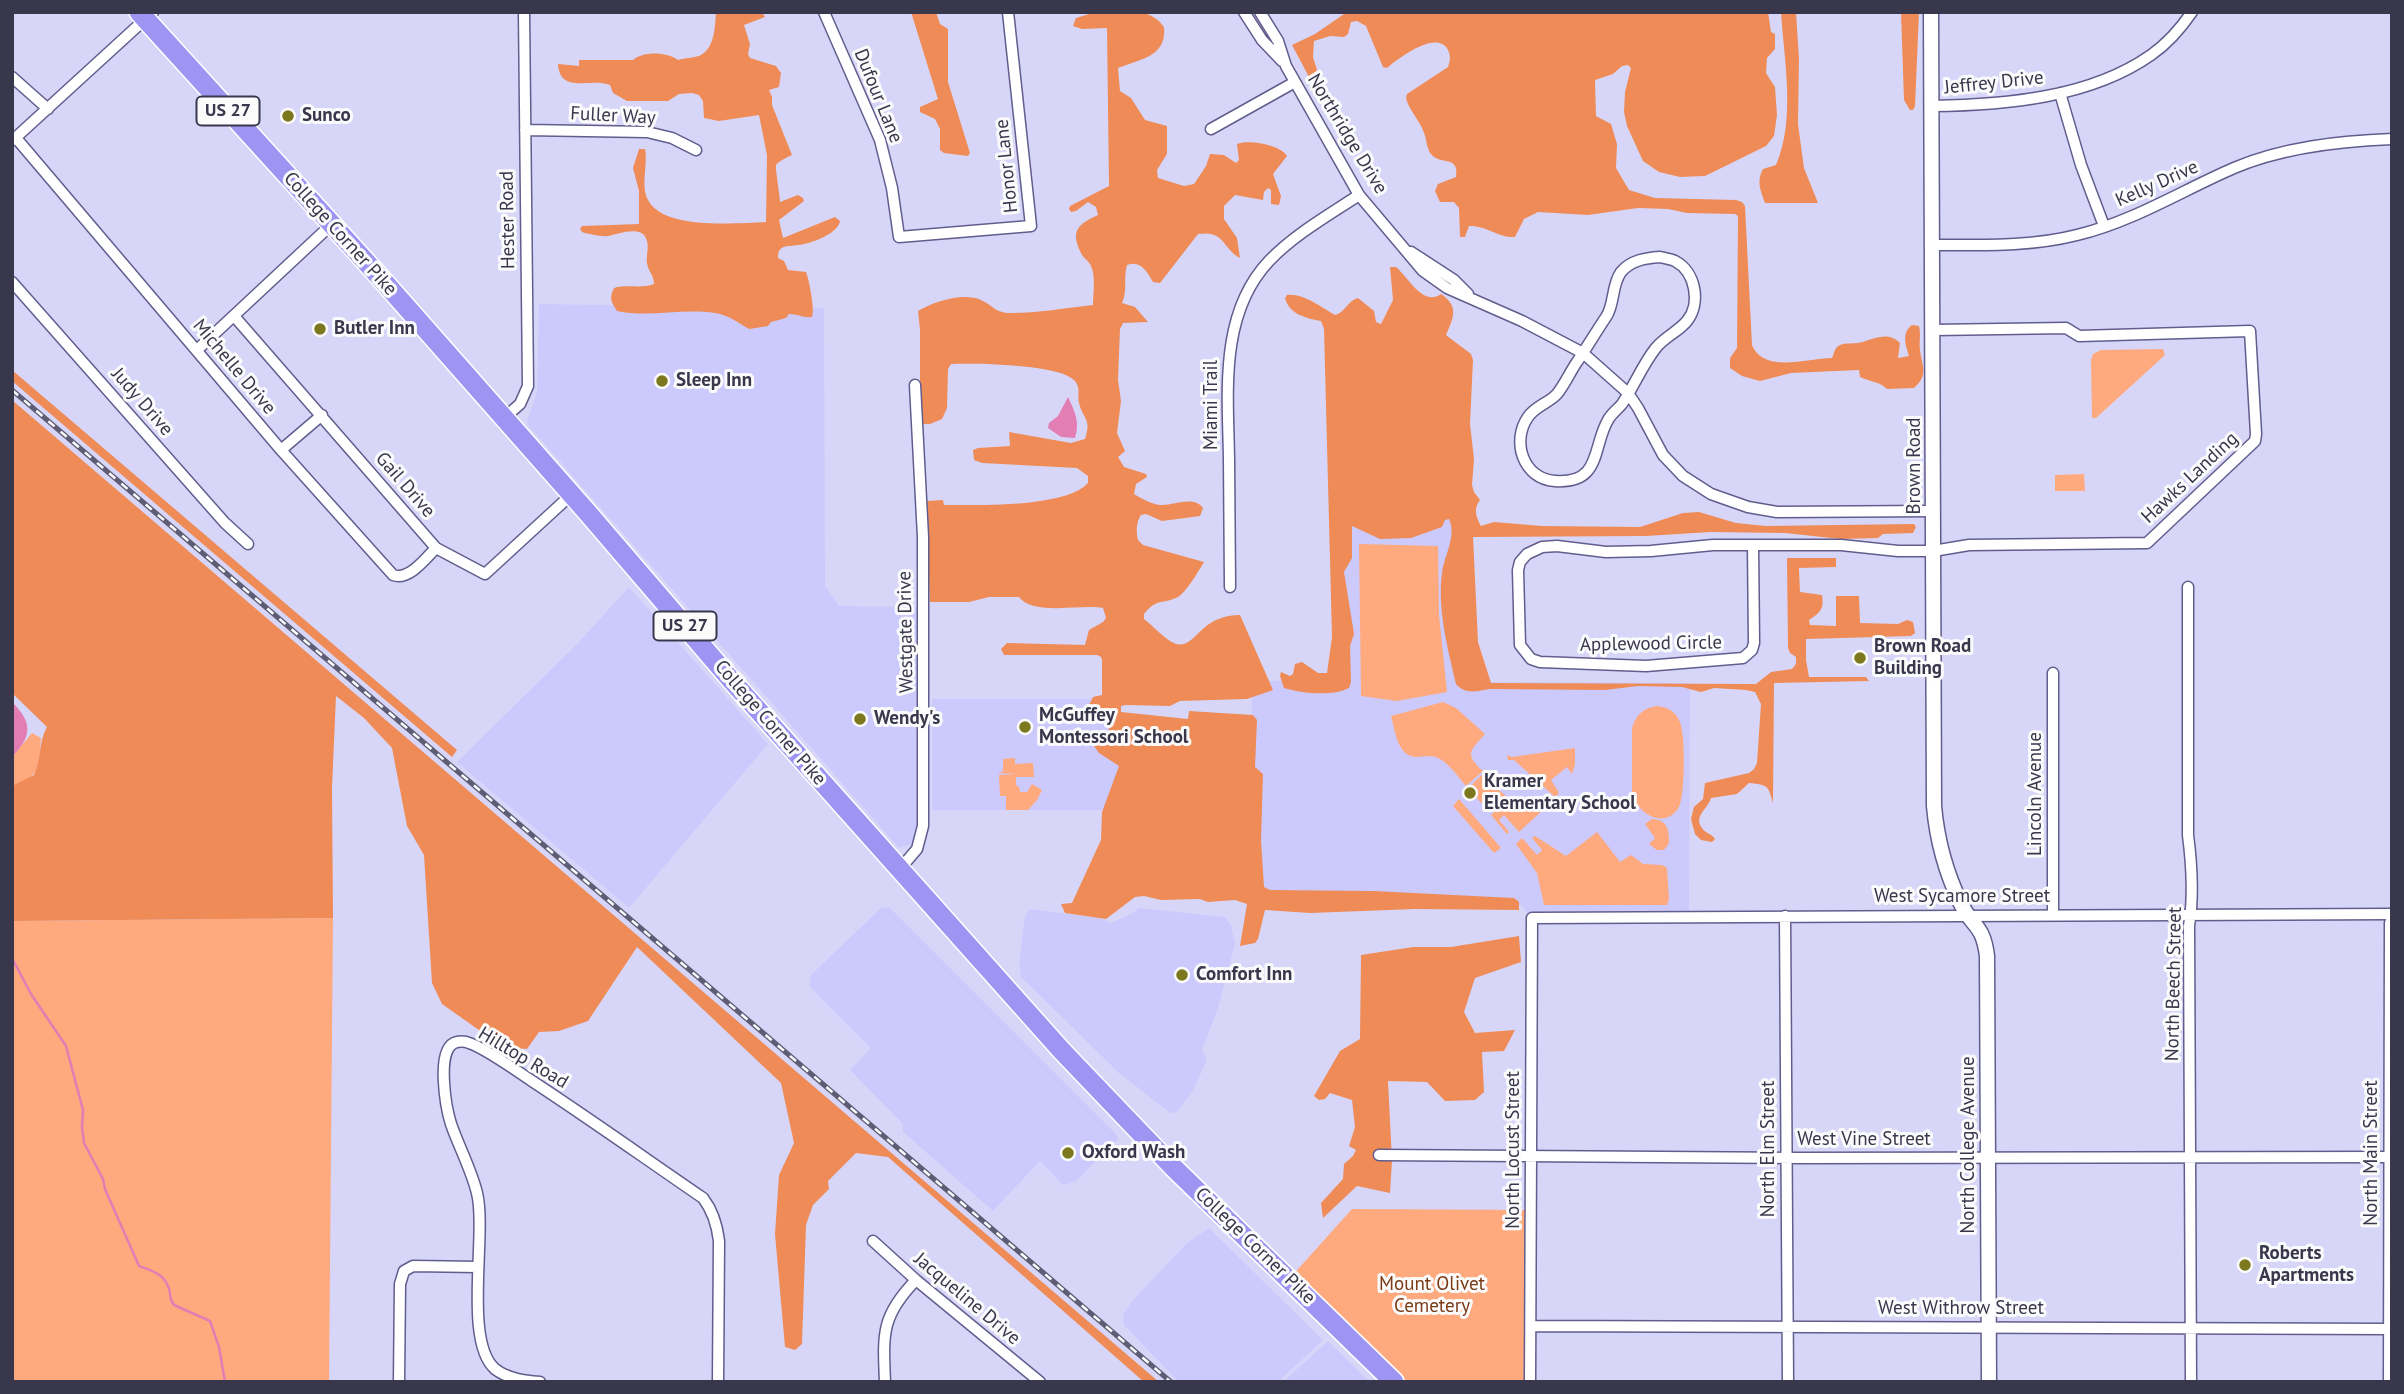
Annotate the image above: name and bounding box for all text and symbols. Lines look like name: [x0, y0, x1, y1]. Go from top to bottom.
street label: Dufour Lane: [849, 46, 907, 146]
street label: Jeffrey Drive: [1943, 66, 2045, 100]
street label: Northridge Drive: [1302, 70, 1392, 198]
road number: US 27: [196, 96, 260, 126]
street label: Fuller Way: [570, 102, 656, 130]
place label: Sunco: [302, 105, 351, 127]
marker: Sunco: [280, 108, 296, 124]
street label: Honor Lane: [991, 118, 1023, 214]
street label: Kelly Drive: [2112, 156, 2202, 212]
street label: College Corner Pike: [279, 167, 401, 301]
street label: Hester Road: [496, 171, 520, 269]
street label: Michelle Drive: [188, 315, 280, 419]
place label: Butler Inn: [334, 318, 415, 340]
marker: Butler Inn: [312, 321, 328, 337]
street label: Miami Trail: [1201, 360, 1223, 450]
street label: Judy Drive: [106, 363, 178, 441]
place label: Sleep Inn: [676, 370, 752, 392]
marker: Sleep Inn: [654, 373, 670, 389]
street label: Brown Road: [1904, 417, 1926, 515]
street label: Hawks Landing: [2137, 428, 2243, 528]
street label: Gail Drive: [370, 448, 440, 522]
street label: Westgate Drive: [894, 571, 918, 693]
road number: US 27: [654, 612, 716, 640]
street label: Applewood Circle: [1580, 631, 1722, 657]
place label: Brown Road Building: [1874, 636, 1971, 680]
marker: Brown Road Building: [1852, 650, 1868, 666]
street label: College Corner Pike: [709, 656, 831, 790]
place label: McGuffey Montessori School: [1039, 705, 1188, 749]
place label: Wendy's: [874, 708, 940, 730]
marker: Wendy's: [852, 711, 868, 727]
marker: McGuffey Montessori School: [1017, 719, 1033, 735]
street label: Lincoln Avenue: [2025, 732, 2047, 856]
place label: Kramer Elementary School: [1484, 771, 1636, 815]
marker: Kramer Elementary School: [1462, 785, 1478, 801]
street label: West Sycamore Street: [1874, 886, 2050, 908]
street label: North Beech Street: [2161, 907, 2187, 1061]
place label: Comfort Inn: [1196, 964, 1292, 986]
marker: Comfort Inn: [1174, 967, 1190, 983]
street label: Hilltop Road: [474, 1022, 572, 1094]
street label: North College Avenue: [1958, 1056, 1980, 1234]
street label: North Locust Street: [1503, 1071, 1525, 1229]
street label: North Main Street: [2361, 1080, 2383, 1226]
street label: North Elm Street: [1758, 1081, 1780, 1217]
street label: West Vine Street: [1797, 1129, 1931, 1151]
place label: Oxford Wash: [1082, 1142, 1185, 1164]
marker: Oxford Wash: [1060, 1145, 1076, 1161]
street label: College Corner Pike: [1190, 1183, 1320, 1309]
place label: Roberts Apartments: [2259, 1243, 2354, 1287]
street label: Jacqueline Drive: [909, 1248, 1025, 1350]
marker: Roberts Apartments: [2237, 1257, 2253, 1273]
park label: Mount Olivet Cemetery: [1379, 1274, 1485, 1318]
street label: West Withrow Street: [1878, 1298, 2044, 1320]

